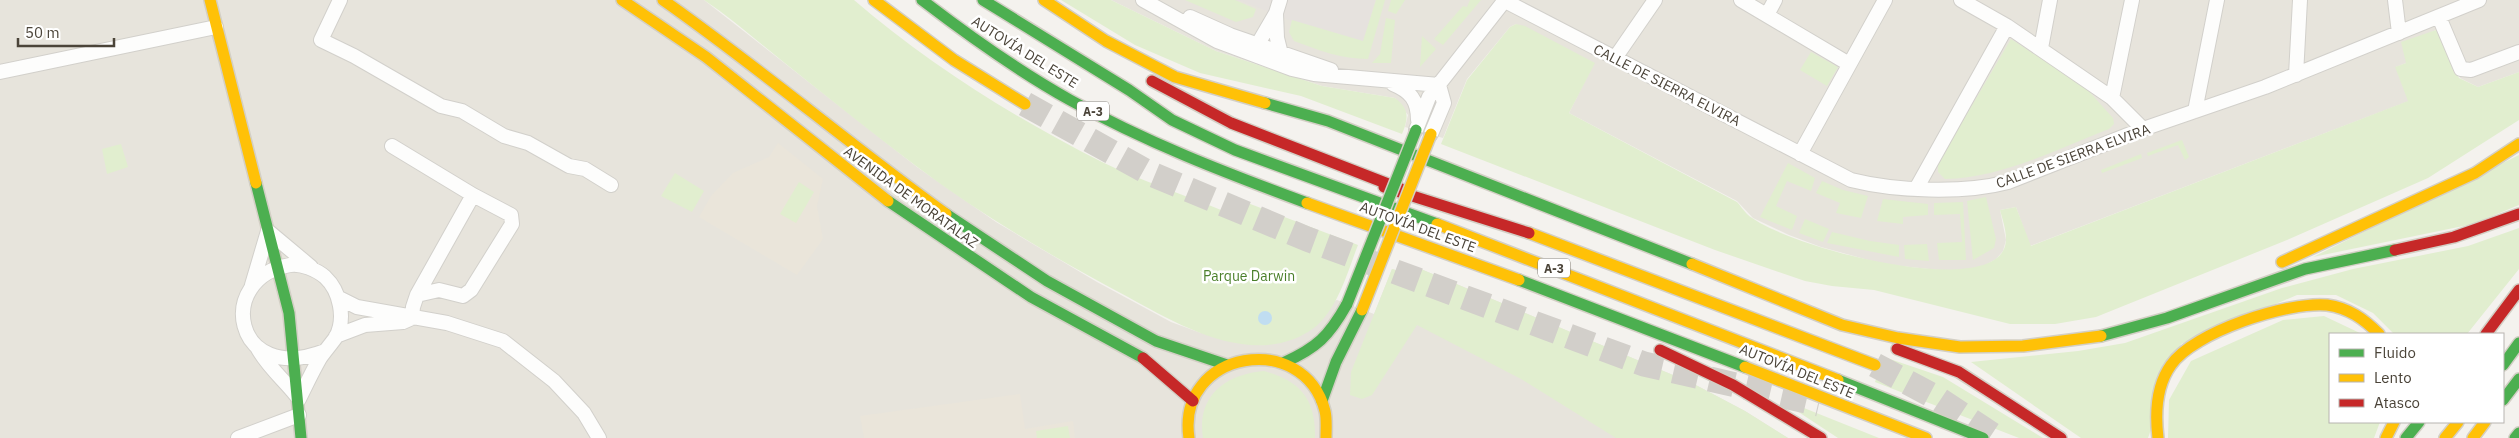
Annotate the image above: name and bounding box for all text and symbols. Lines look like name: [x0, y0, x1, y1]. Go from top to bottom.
street label: AUTOVÍA DEL ESTE: [968, 11, 1082, 92]
scale bar: [18, 15, 114, 47]
text: 50 m: [25, 23, 60, 42]
street label: CALLE DE SIERRA ELVIRA: [1591, 40, 1743, 130]
road number: A-3: [1077, 102, 1109, 120]
street label: CALLE DE SIERRA ELVIRA: [1994, 120, 2152, 192]
street label: AVENIDA DE MORATALAZ: [840, 142, 982, 252]
street label: AUTOVÍA DEL ESTE: [1357, 197, 1479, 256]
road number: A-3: [1538, 258, 1570, 278]
park label: Parque Darwin: [1203, 267, 1295, 285]
legend: [2329, 333, 2504, 423]
street label: AUTOVÍA DEL ESTE: [1737, 339, 1857, 402]
text: Fluido: [2374, 343, 2416, 362]
text: Lento: [2374, 368, 2412, 387]
text: Atasco: [2374, 393, 2420, 412]

